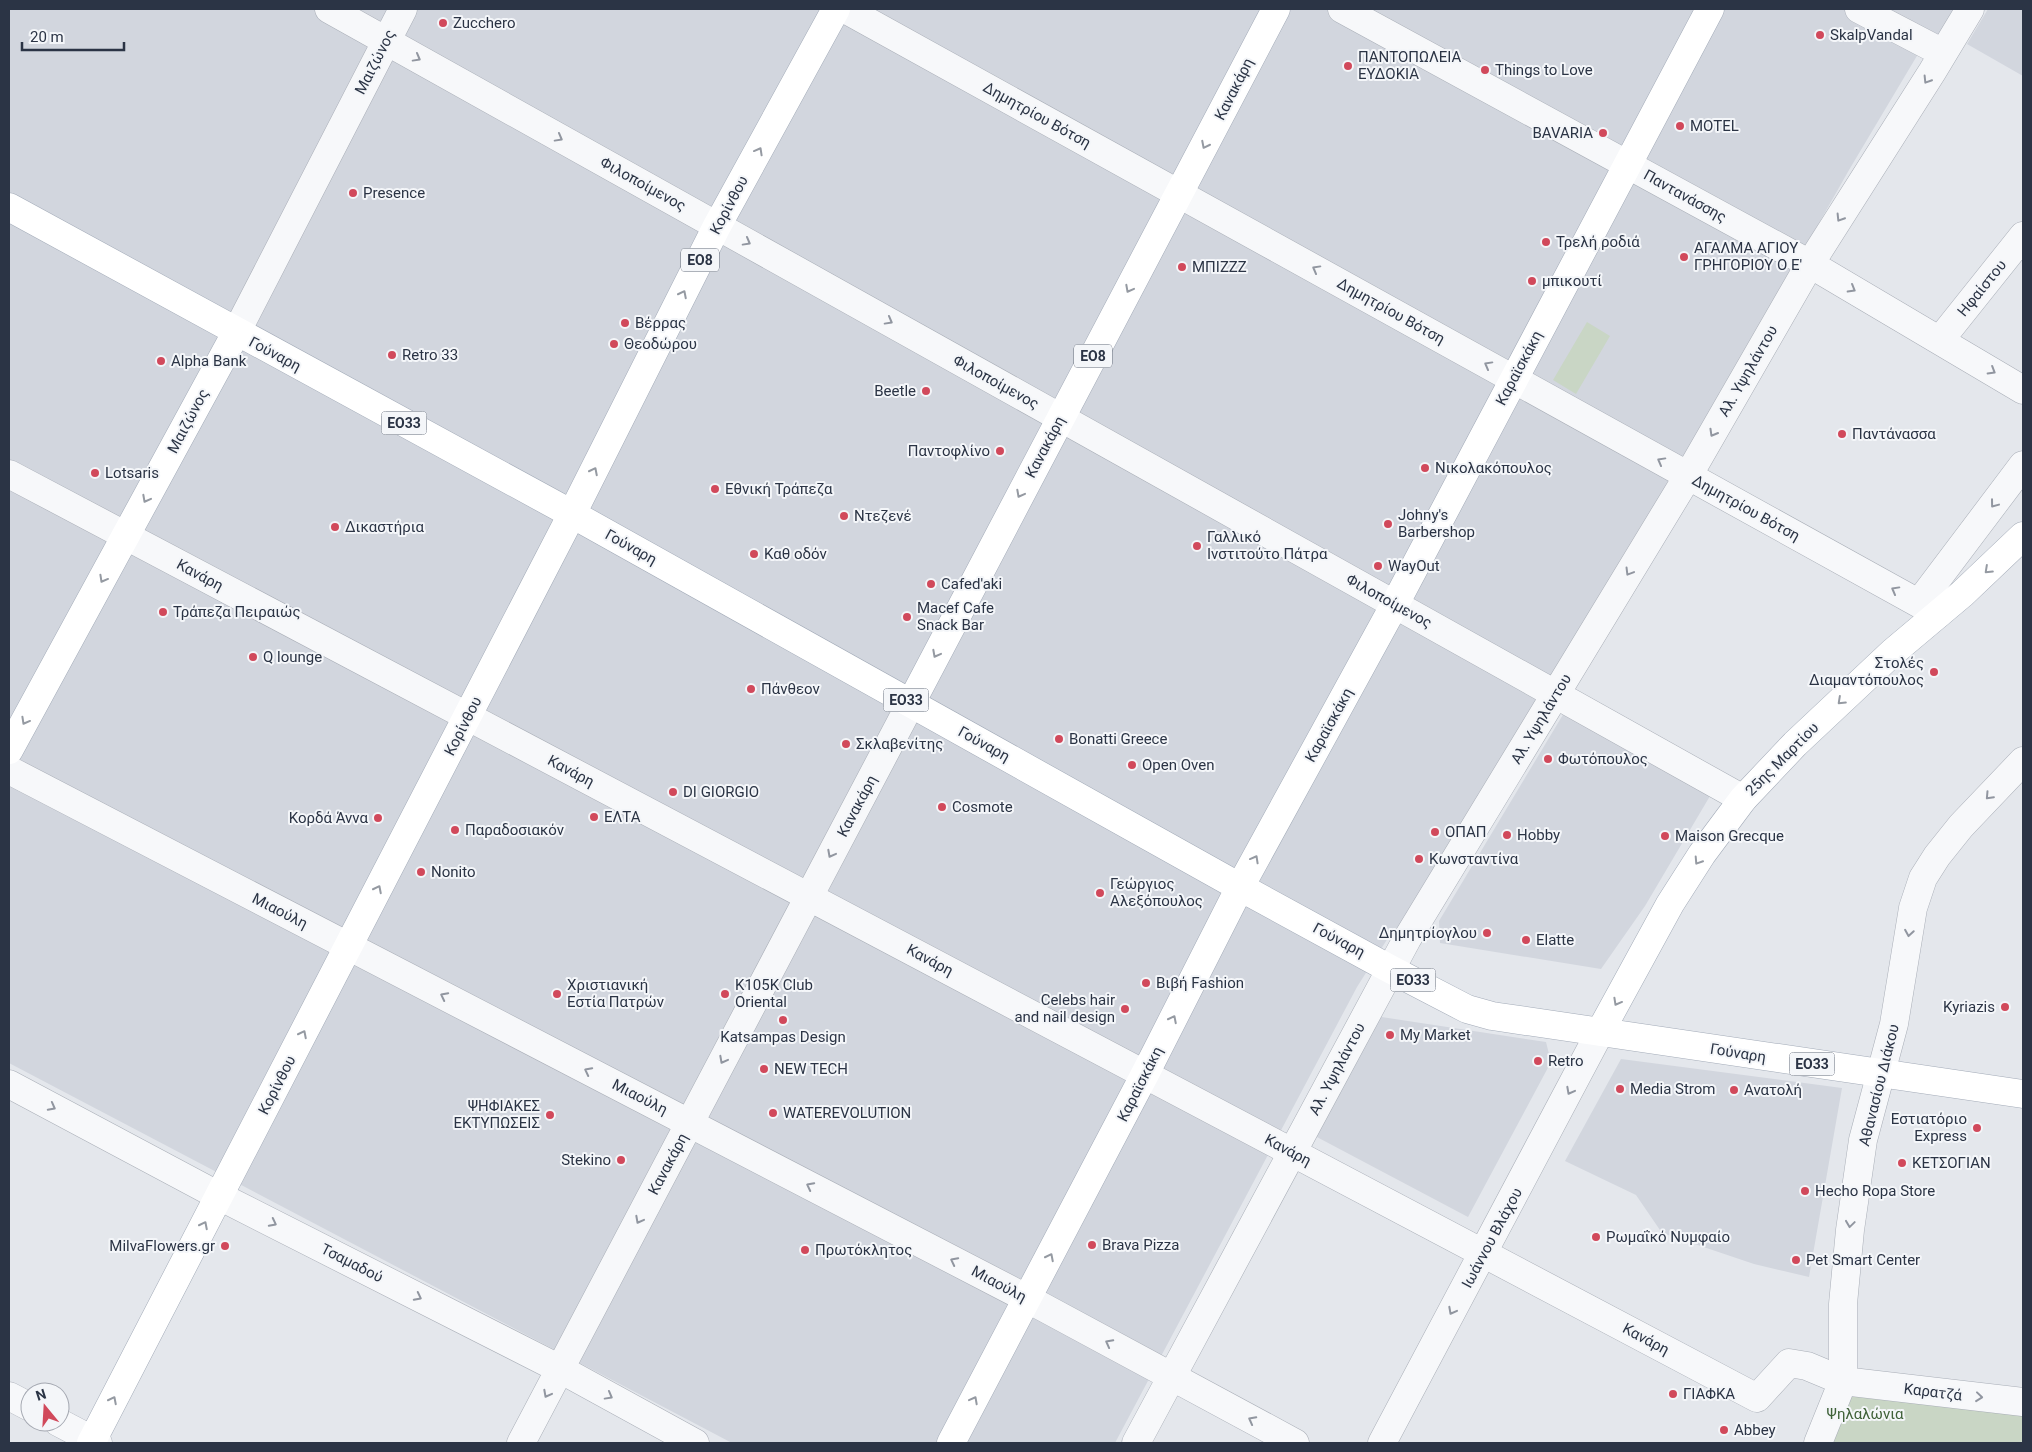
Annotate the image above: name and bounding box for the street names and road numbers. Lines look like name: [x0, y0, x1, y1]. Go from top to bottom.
street label: Μαιζώνος: [351, 27, 399, 97]
street label: Κανακάρη: [1211, 55, 1257, 123]
street label: Δημητρίου Βότση: [980, 78, 1094, 152]
street label: Φιλοποίμενος: [597, 153, 689, 215]
street label: Παντανάσσης: [1640, 166, 1730, 226]
street label: Κορίνθου: [706, 173, 752, 237]
road number: ΕΟ8: [681, 248, 719, 272]
street label: Ηφαίστου: [1954, 256, 2010, 320]
street label: Δημητρίου Βότση: [1334, 274, 1448, 348]
street label: Αλ. Υψηλάντου: [1715, 322, 1781, 420]
street label: Καραϊσκάκη: [1492, 328, 1546, 408]
street label: Γούναρη: [246, 333, 304, 375]
road number: ΕΟ8: [1074, 344, 1112, 368]
street label: Φιλοποίμενος: [950, 351, 1042, 413]
street label: Μαιζώνος: [164, 386, 212, 456]
road number: ΕΟ33: [382, 412, 426, 434]
street label: Κανακάρη: [1021, 413, 1069, 481]
street label: Δημητρίου Βότση: [1689, 471, 1803, 545]
street label: Γούναρη: [602, 525, 660, 569]
street label: Κανάρη: [174, 555, 226, 595]
street label: Φιλοποίμενος: [1343, 570, 1435, 632]
street label: Αλ. Υψηλάντου: [1507, 671, 1575, 767]
street label: Καραϊσκάκη: [1301, 685, 1357, 765]
road number: ΕΟ33: [884, 688, 928, 712]
street label: Κορίνθου: [441, 694, 485, 758]
street label: 25ης Μαρτίου: [1742, 719, 1822, 799]
street label: Γούναρη: [955, 722, 1013, 766]
street label: Κανάρη: [545, 751, 597, 791]
street label: Κανακάρη: [833, 772, 881, 840]
street label: Μιαούλη: [249, 889, 311, 933]
street label: Γούναρη: [1310, 919, 1368, 961]
street label: Κανάρη: [904, 940, 956, 980]
road number: ΕΟ33: [1390, 968, 1436, 992]
street label: Αλ. Υψηλάντου: [1305, 1020, 1369, 1118]
street label: Αθανασίου Διάκου: [1855, 1022, 1903, 1148]
street label: Γούναρη: [1709, 1040, 1767, 1066]
street label: Καραϊσκάκη: [1113, 1044, 1167, 1124]
road number: ΕΟ33: [1790, 1052, 1834, 1076]
street label: Κορίνθου: [255, 1053, 299, 1117]
street label: Μιαούλη: [609, 1075, 671, 1119]
street label: Κανακάρη: [644, 1130, 692, 1198]
street label: Κανάρη: [1262, 1130, 1314, 1170]
street label: Ιωάννου Βλάχου: [1458, 1185, 1526, 1291]
street label: Τσαμαδού: [318, 1240, 386, 1286]
street label: Μιαούλη: [968, 1262, 1030, 1306]
street label: Κανάρη: [1620, 1319, 1672, 1359]
street label: Καρατζά: [1903, 1380, 1964, 1405]

